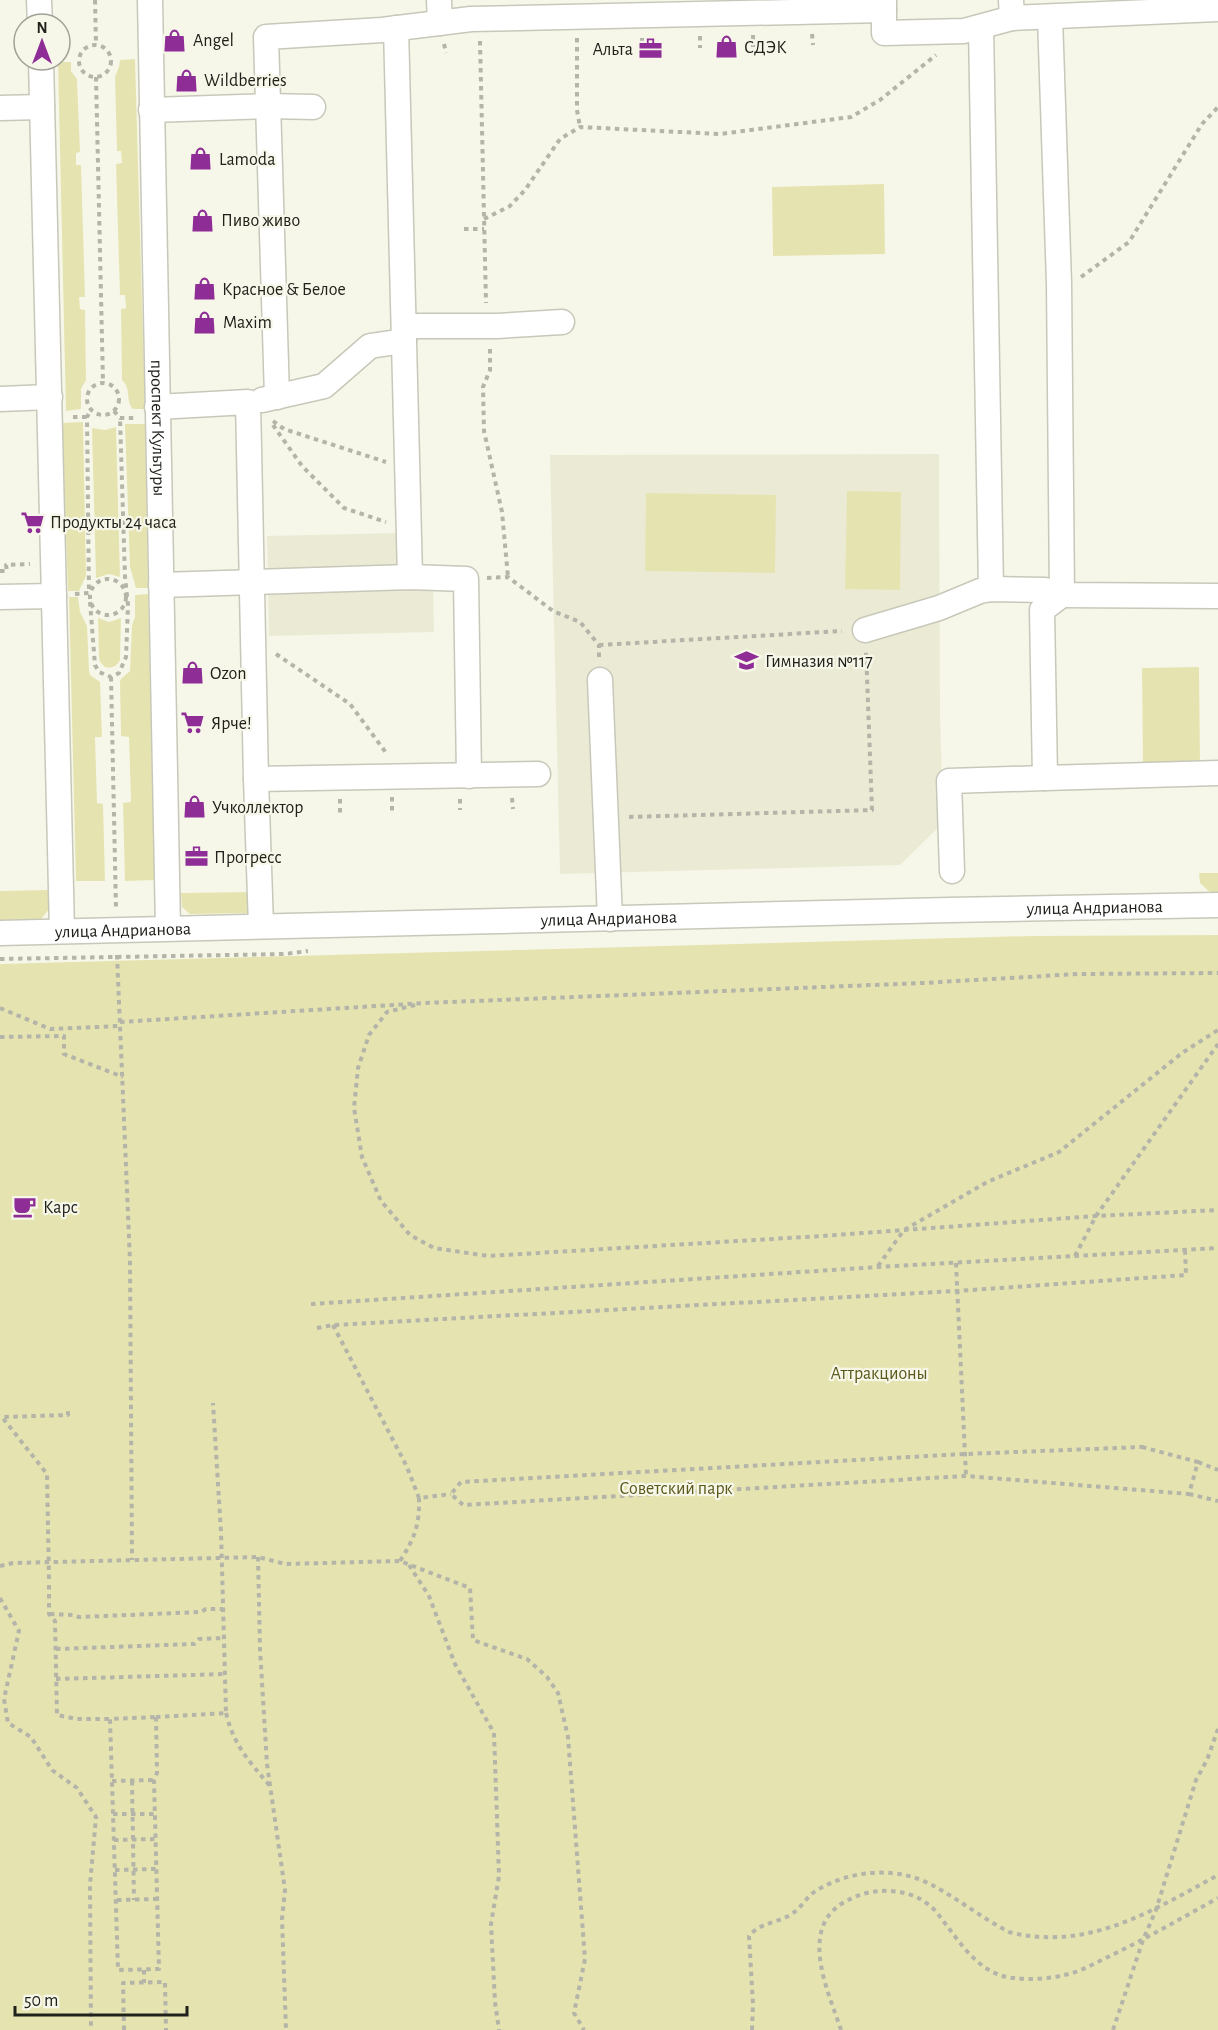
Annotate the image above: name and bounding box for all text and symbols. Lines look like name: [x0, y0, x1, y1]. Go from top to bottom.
north arrow: [12, 12, 72, 72]
text: N: [36, 20, 48, 36]
shop icon: Angel: [162, 27, 188, 53]
place label: Angel: [193, 32, 234, 50]
shop icon: СДЭК: [713, 34, 739, 60]
office icon: Альта: [638, 36, 664, 62]
place label: СДЭК: [744, 39, 787, 57]
place label: Альта: [592, 41, 633, 59]
shop icon: Wildberries: [173, 67, 199, 93]
place label: Wildberries: [204, 72, 287, 90]
shop icon: Lamoda: [188, 146, 214, 172]
place label: Lamoda: [219, 151, 276, 169]
shop icon: Пиво живо: [190, 207, 216, 233]
place label: Пиво живо: [221, 212, 300, 230]
shop icon: Красное & Белое: [191, 276, 217, 302]
place label: Красное & Белое: [222, 281, 346, 299]
shop icon: Maxim: [192, 309, 218, 335]
place label: Maxim: [223, 314, 272, 332]
street label: проспект Культуры: [147, 359, 168, 496]
supermarket icon: Продукты 24 часа: [19, 509, 45, 535]
place label: Продукты 24 часа: [50, 514, 177, 532]
school or university icon: Гимназия №117: [734, 648, 760, 674]
place label: Гимназия №117: [765, 653, 873, 671]
shop icon: Ozon: [179, 660, 205, 686]
place label: Ozon: [210, 665, 247, 683]
supermarket icon: Ярче!: [180, 710, 206, 736]
place label: Ярче!: [211, 715, 252, 733]
shop icon: Учколлектор: [181, 794, 207, 820]
place label: Учколлектор: [212, 799, 303, 817]
office icon: Прогресс: [183, 844, 209, 870]
place label: Прогресс: [214, 849, 282, 867]
street label: улица Андрианова: [1025, 898, 1163, 919]
street label: улица Андрианова: [539, 909, 677, 930]
street label: улица Андрианова: [54, 920, 191, 942]
cafe icon: Карс: [12, 1194, 38, 1220]
place label: Карс: [43, 1199, 78, 1217]
park label: Аттракционы: [830, 1365, 928, 1383]
park label: Советский парк: [619, 1480, 733, 1498]
scale bar: [15, 1979, 188, 2017]
text: 50 m: [24, 1992, 58, 2010]

